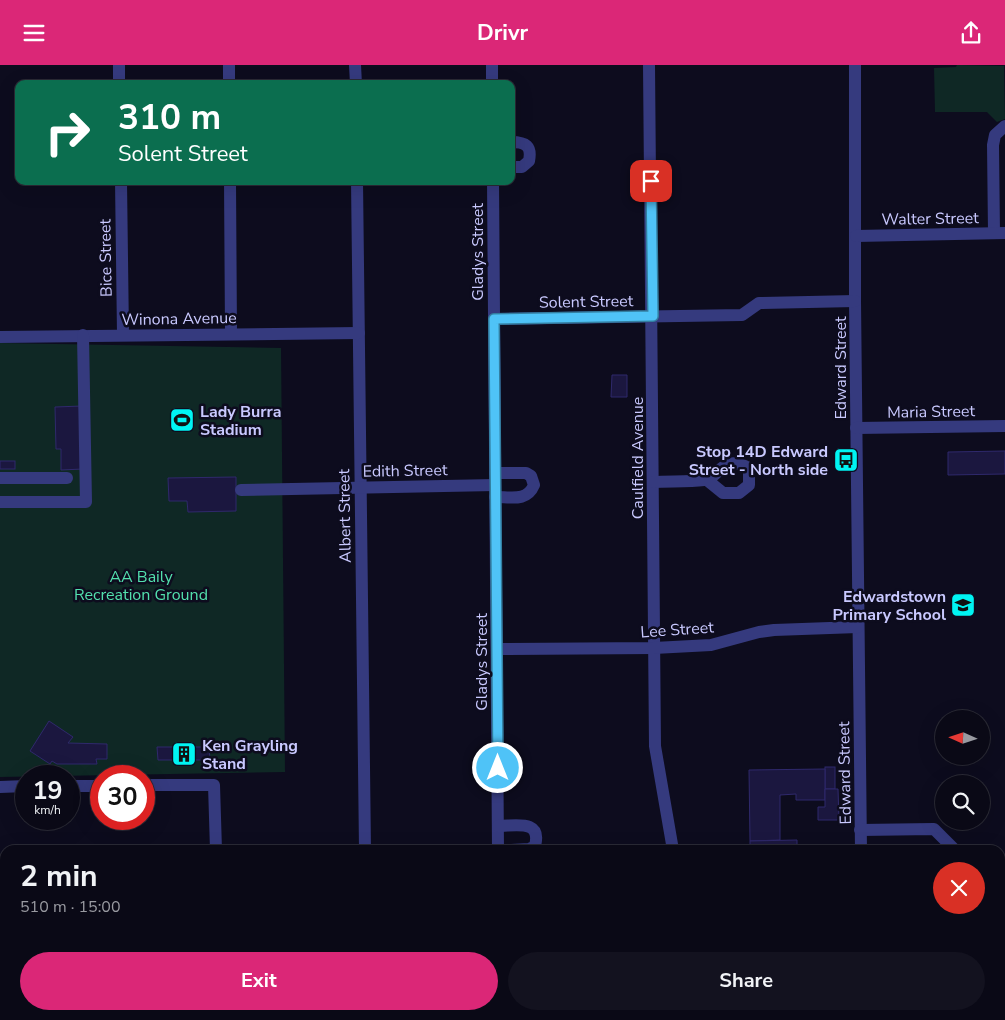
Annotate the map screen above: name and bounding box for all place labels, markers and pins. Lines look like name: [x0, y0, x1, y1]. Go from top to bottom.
pin: [630, 160, 672, 202]
place label: Lady Burra Stadium: [200, 401, 282, 441]
sports icon: Lady Burra Stadium: [169, 407, 195, 433]
place label: Stop 14D Edward Street - North side: [689, 441, 828, 481]
bus stop icon: Stop 14D Edward Street - North side: [833, 447, 859, 473]
place label: Edwardstown Primary School: [833, 586, 946, 626]
school or university icon: Edwardstown Primary School: [950, 592, 976, 618]
place label: Ken Grayling Stand: [202, 735, 298, 775]
building icon: Ken Grayling Stand: [171, 741, 197, 767]

